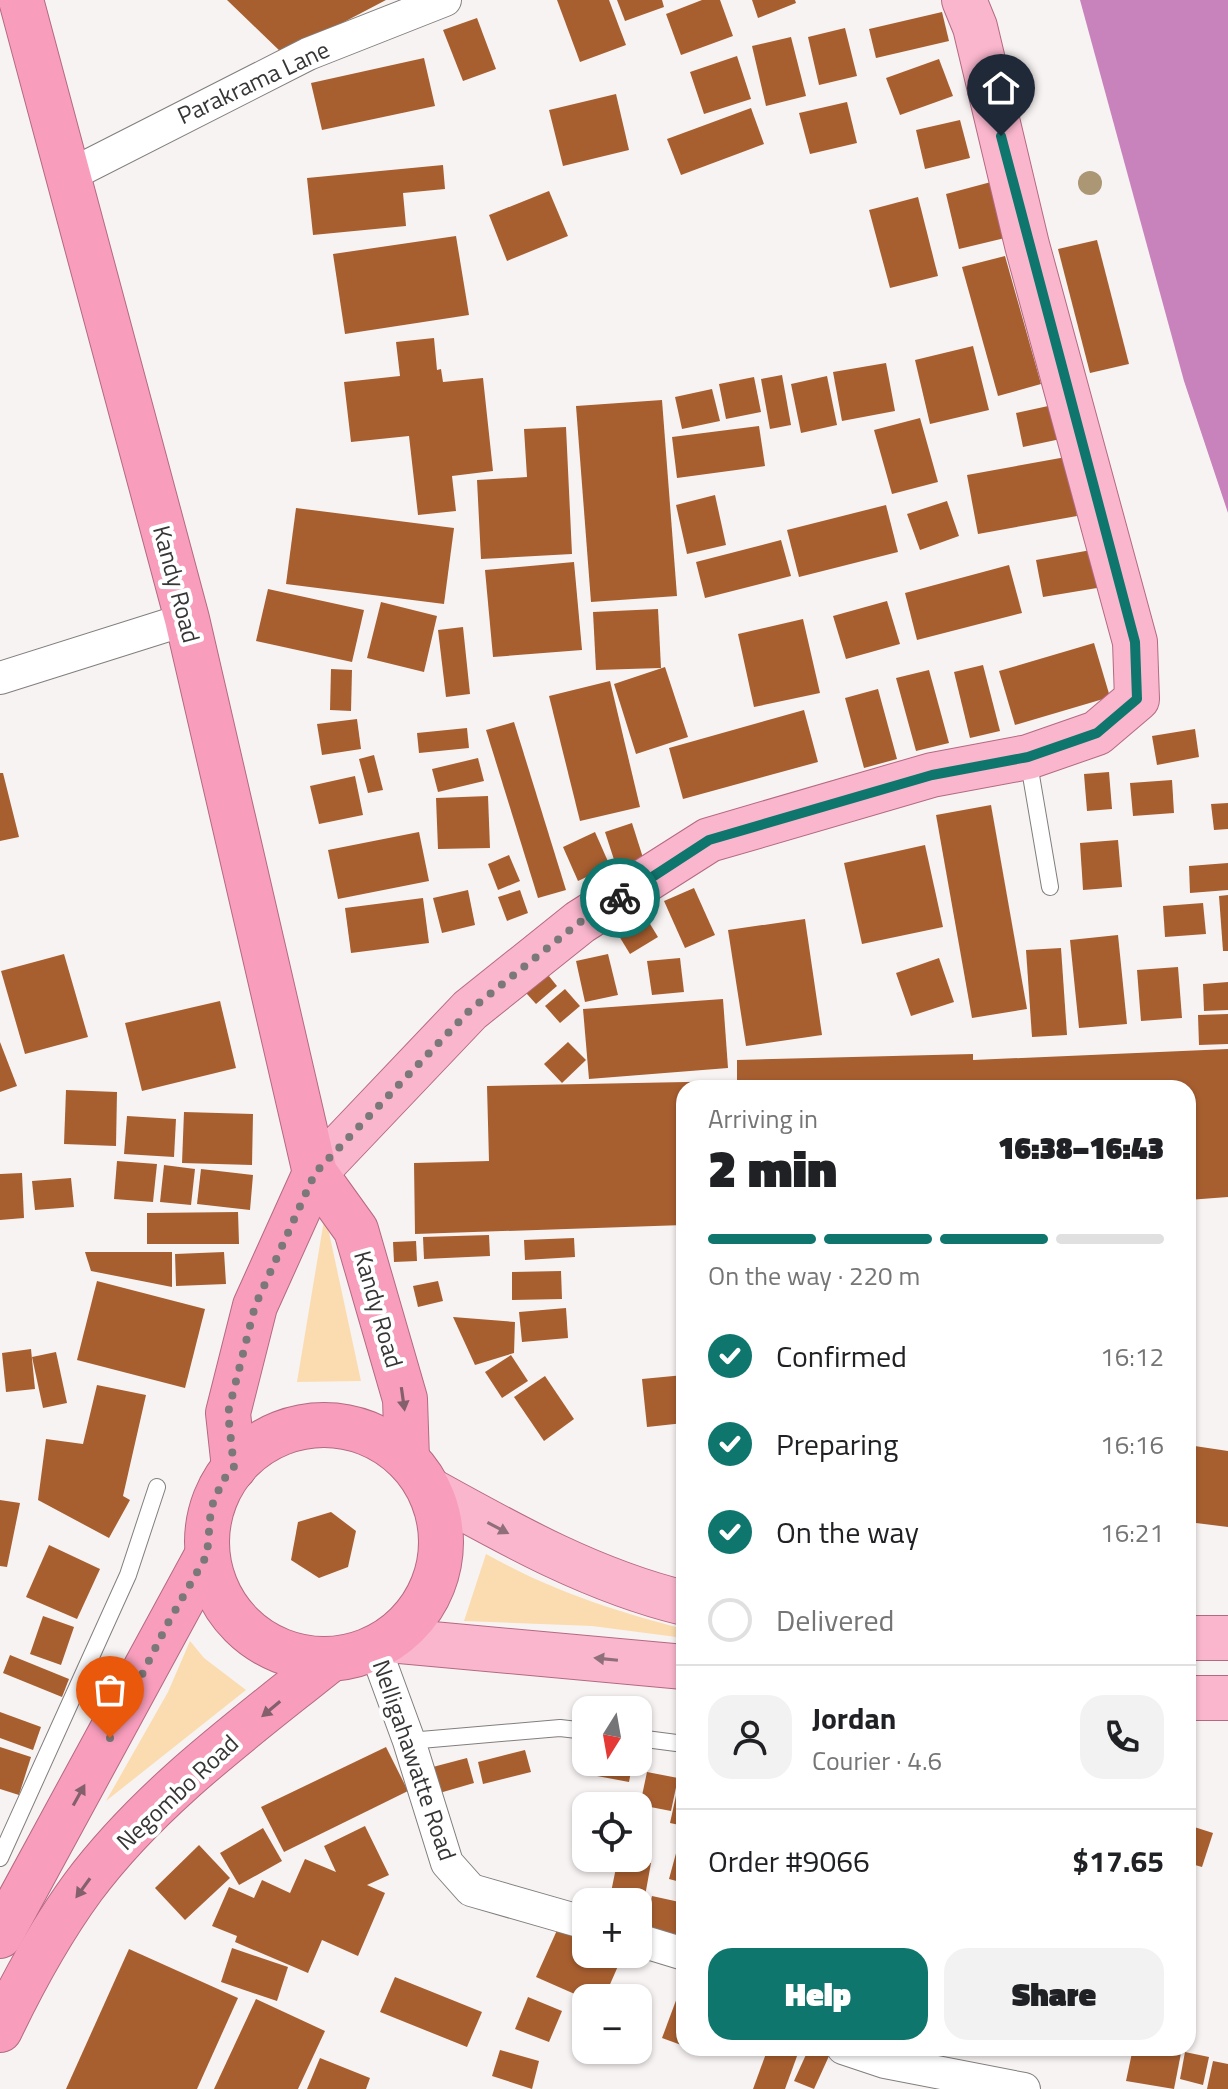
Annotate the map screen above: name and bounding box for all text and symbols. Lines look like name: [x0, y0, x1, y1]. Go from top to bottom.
street label: Parakrama Lane: [171, 31, 335, 133]
pin: [967, 54, 1035, 136]
icon: home: [979, 66, 1023, 110]
street label: Kandy Road: [144, 521, 210, 647]
courier: [580, 858, 660, 938]
icon: bike: [598, 876, 642, 920]
text: Arriving in: [708, 1099, 818, 1138]
text: 16:38–16:43: [998, 1125, 1164, 1171]
text: 2 min: [708, 1128, 837, 1207]
street label: Kandy Road: [345, 1246, 413, 1372]
text: On the way · 220 m: [708, 1256, 920, 1295]
text: Confirmed: [776, 1333, 907, 1379]
icon: check: [708, 1334, 752, 1378]
text: 16:12: [1100, 1337, 1164, 1376]
one-way arrow: [397, 1387, 410, 1412]
text: Preparing: [776, 1421, 898, 1467]
icon: check: [708, 1422, 752, 1466]
text: 16:16: [1100, 1425, 1164, 1464]
text: On the way: [776, 1509, 919, 1555]
icon: check: [708, 1510, 752, 1554]
text: 16:21: [1100, 1513, 1164, 1552]
one-way arrow: [487, 1521, 510, 1534]
text: Delivered: [776, 1597, 894, 1643]
one-way arrow: [593, 1652, 618, 1665]
street label: Nelligahawatte Road: [364, 1655, 466, 1865]
pin: [76, 1656, 144, 1738]
icon: bag: [88, 1668, 132, 1712]
button: person: [708, 1695, 792, 1779]
text: Jordan: [812, 1695, 896, 1741]
button: phone: [1080, 1695, 1164, 1779]
north arrow: [572, 1696, 652, 1776]
map controls: [572, 1696, 652, 2064]
one-way arrow: [261, 1700, 281, 1717]
street label: Negombo Road: [108, 1726, 246, 1858]
text: Courier · 4.6: [812, 1741, 942, 1780]
one-way arrow: [72, 1783, 86, 1806]
button: locate: [572, 1792, 652, 1872]
text: Order #9066: [708, 1838, 870, 1884]
text: $17.65: [1072, 1838, 1164, 1884]
one-way arrow: [76, 1878, 92, 1898]
button: +: [572, 1888, 652, 1968]
button: Help: [708, 1948, 928, 2040]
button: Share: [944, 1948, 1164, 2040]
button: −: [572, 1984, 652, 2064]

